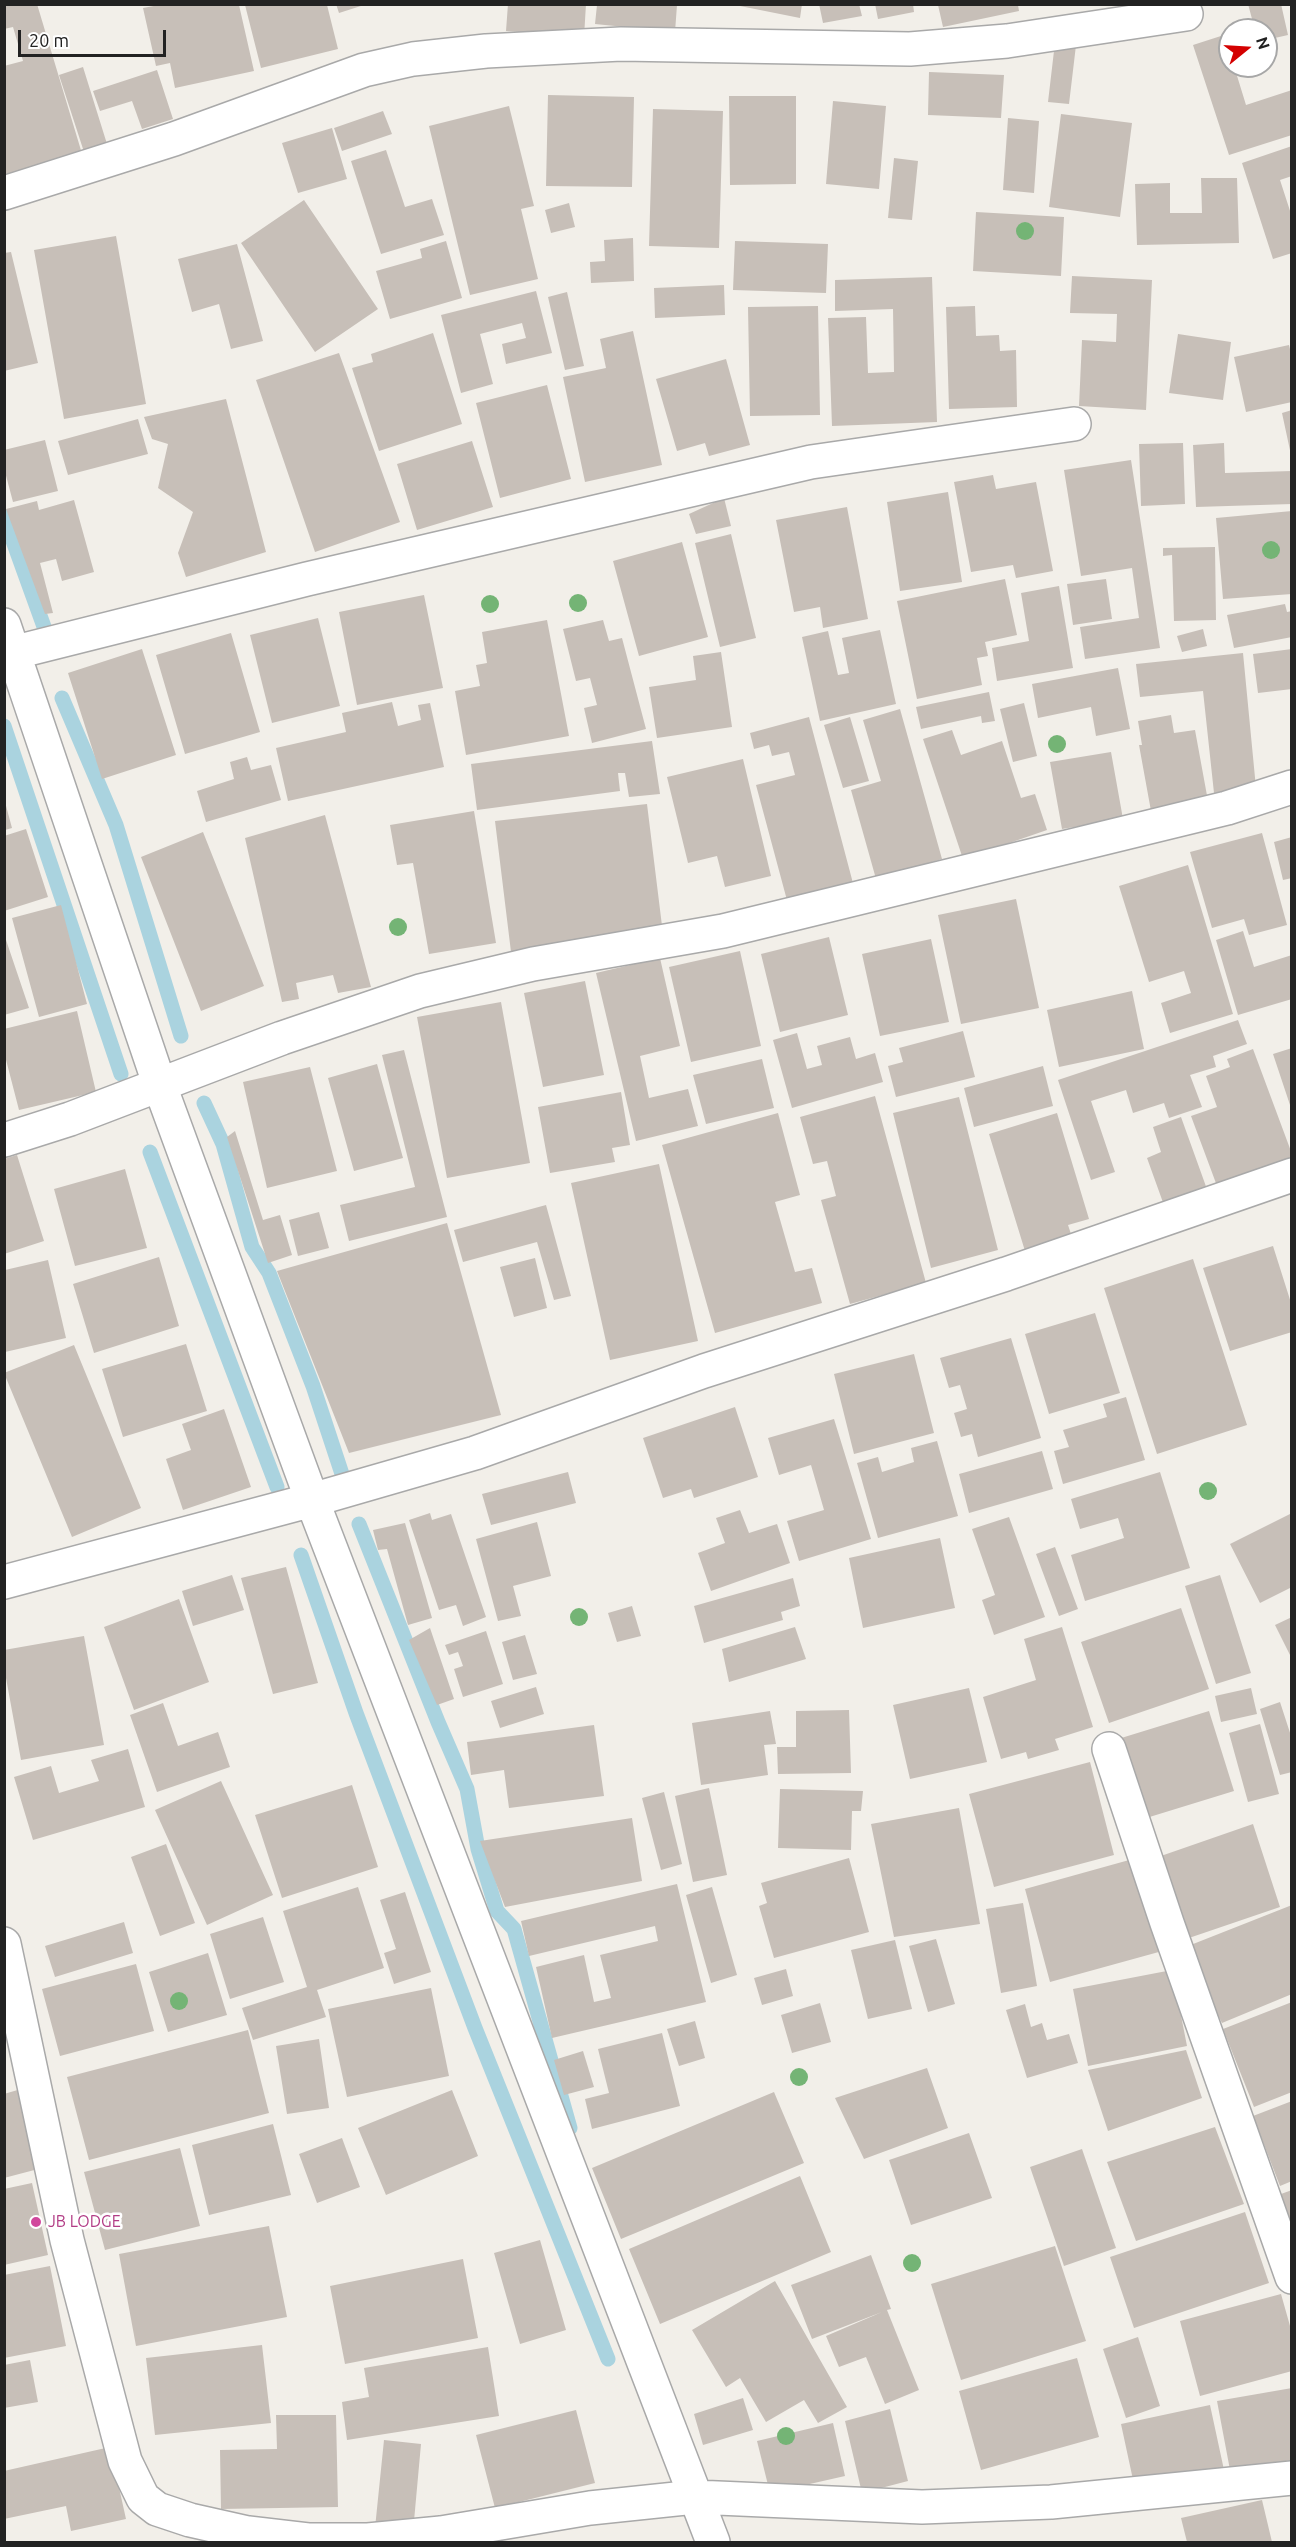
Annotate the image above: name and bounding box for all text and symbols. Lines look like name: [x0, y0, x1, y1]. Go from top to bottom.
scale bar: [21, 18, 170, 56]
north arrow: [1218, 18, 1278, 78]
text: 20 m: [29, 30, 69, 50]
text: N: [1253, 35, 1274, 52]
place label: JB LODGE: [48, 2212, 121, 2232]
marker: JB LODGE: [29, 2215, 43, 2229]

